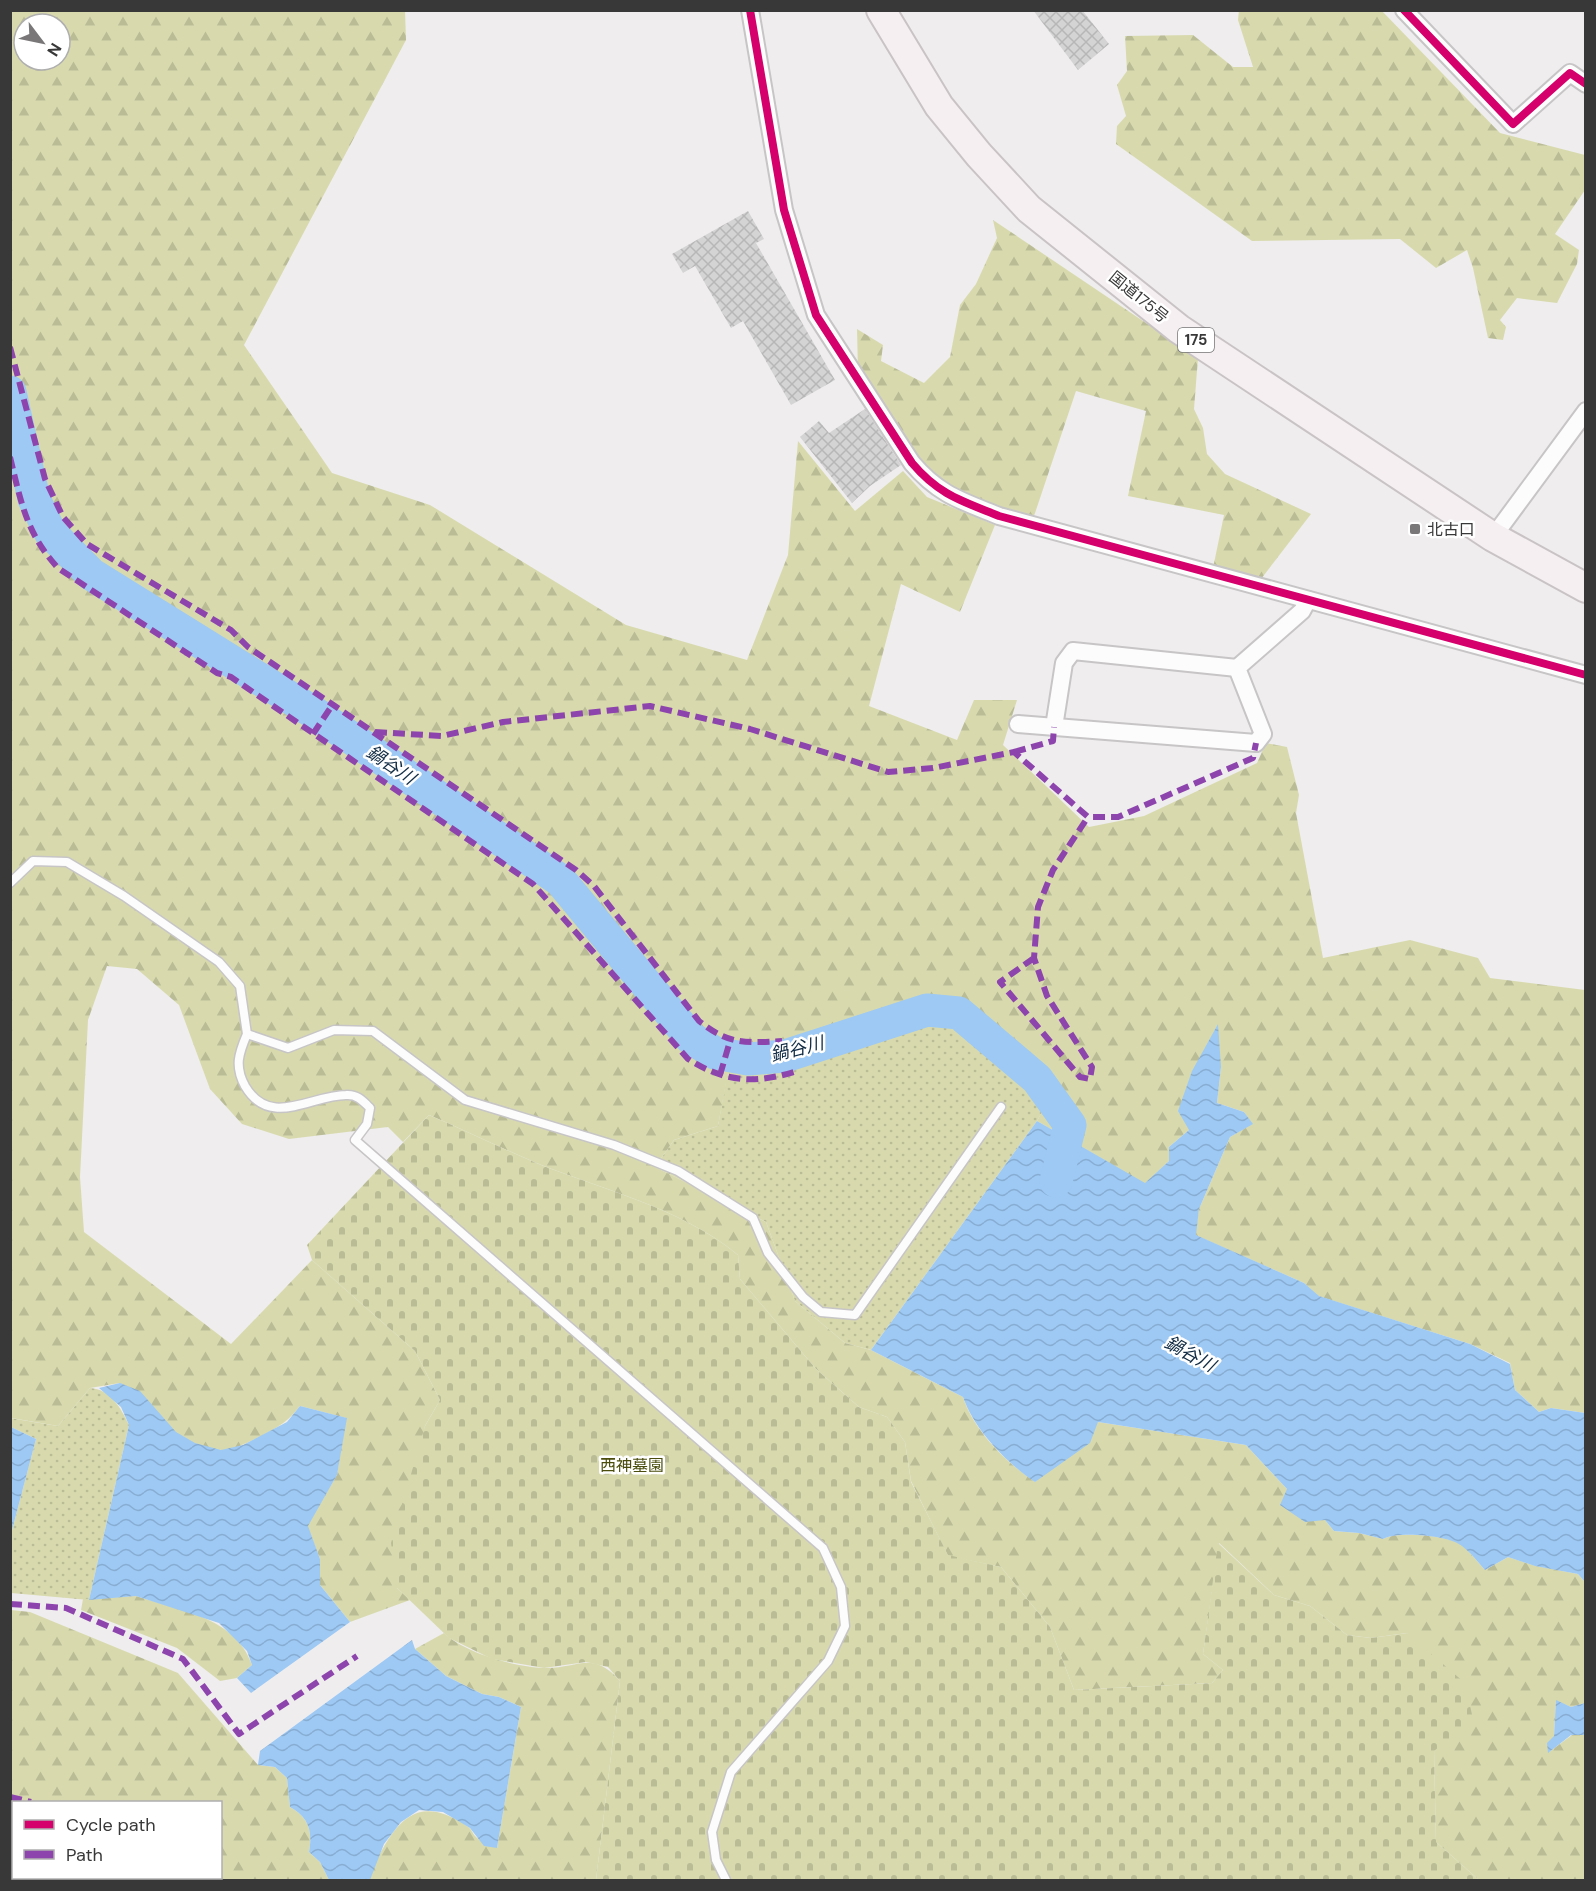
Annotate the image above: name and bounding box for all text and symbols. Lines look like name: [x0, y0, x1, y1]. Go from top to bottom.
north arrow: [12, 12, 72, 72]
text: N: [42, 39, 66, 60]
street label: 国道175号: [1105, 267, 1173, 327]
road number: 175: [1178, 328, 1214, 352]
place label: 北古口: [1427, 519, 1475, 540]
marker: 北古口: [1408, 522, 1422, 536]
water label: 鍋谷川: [362, 740, 422, 791]
water label: 鍋谷川: [768, 1030, 828, 1067]
water label: 鍋谷川: [1161, 1330, 1221, 1379]
park label: 西神墓園: [600, 1455, 664, 1476]
legend: [12, 1801, 222, 1879]
text: Cycle path: [66, 1813, 156, 1837]
text: Path: [66, 1843, 103, 1867]

